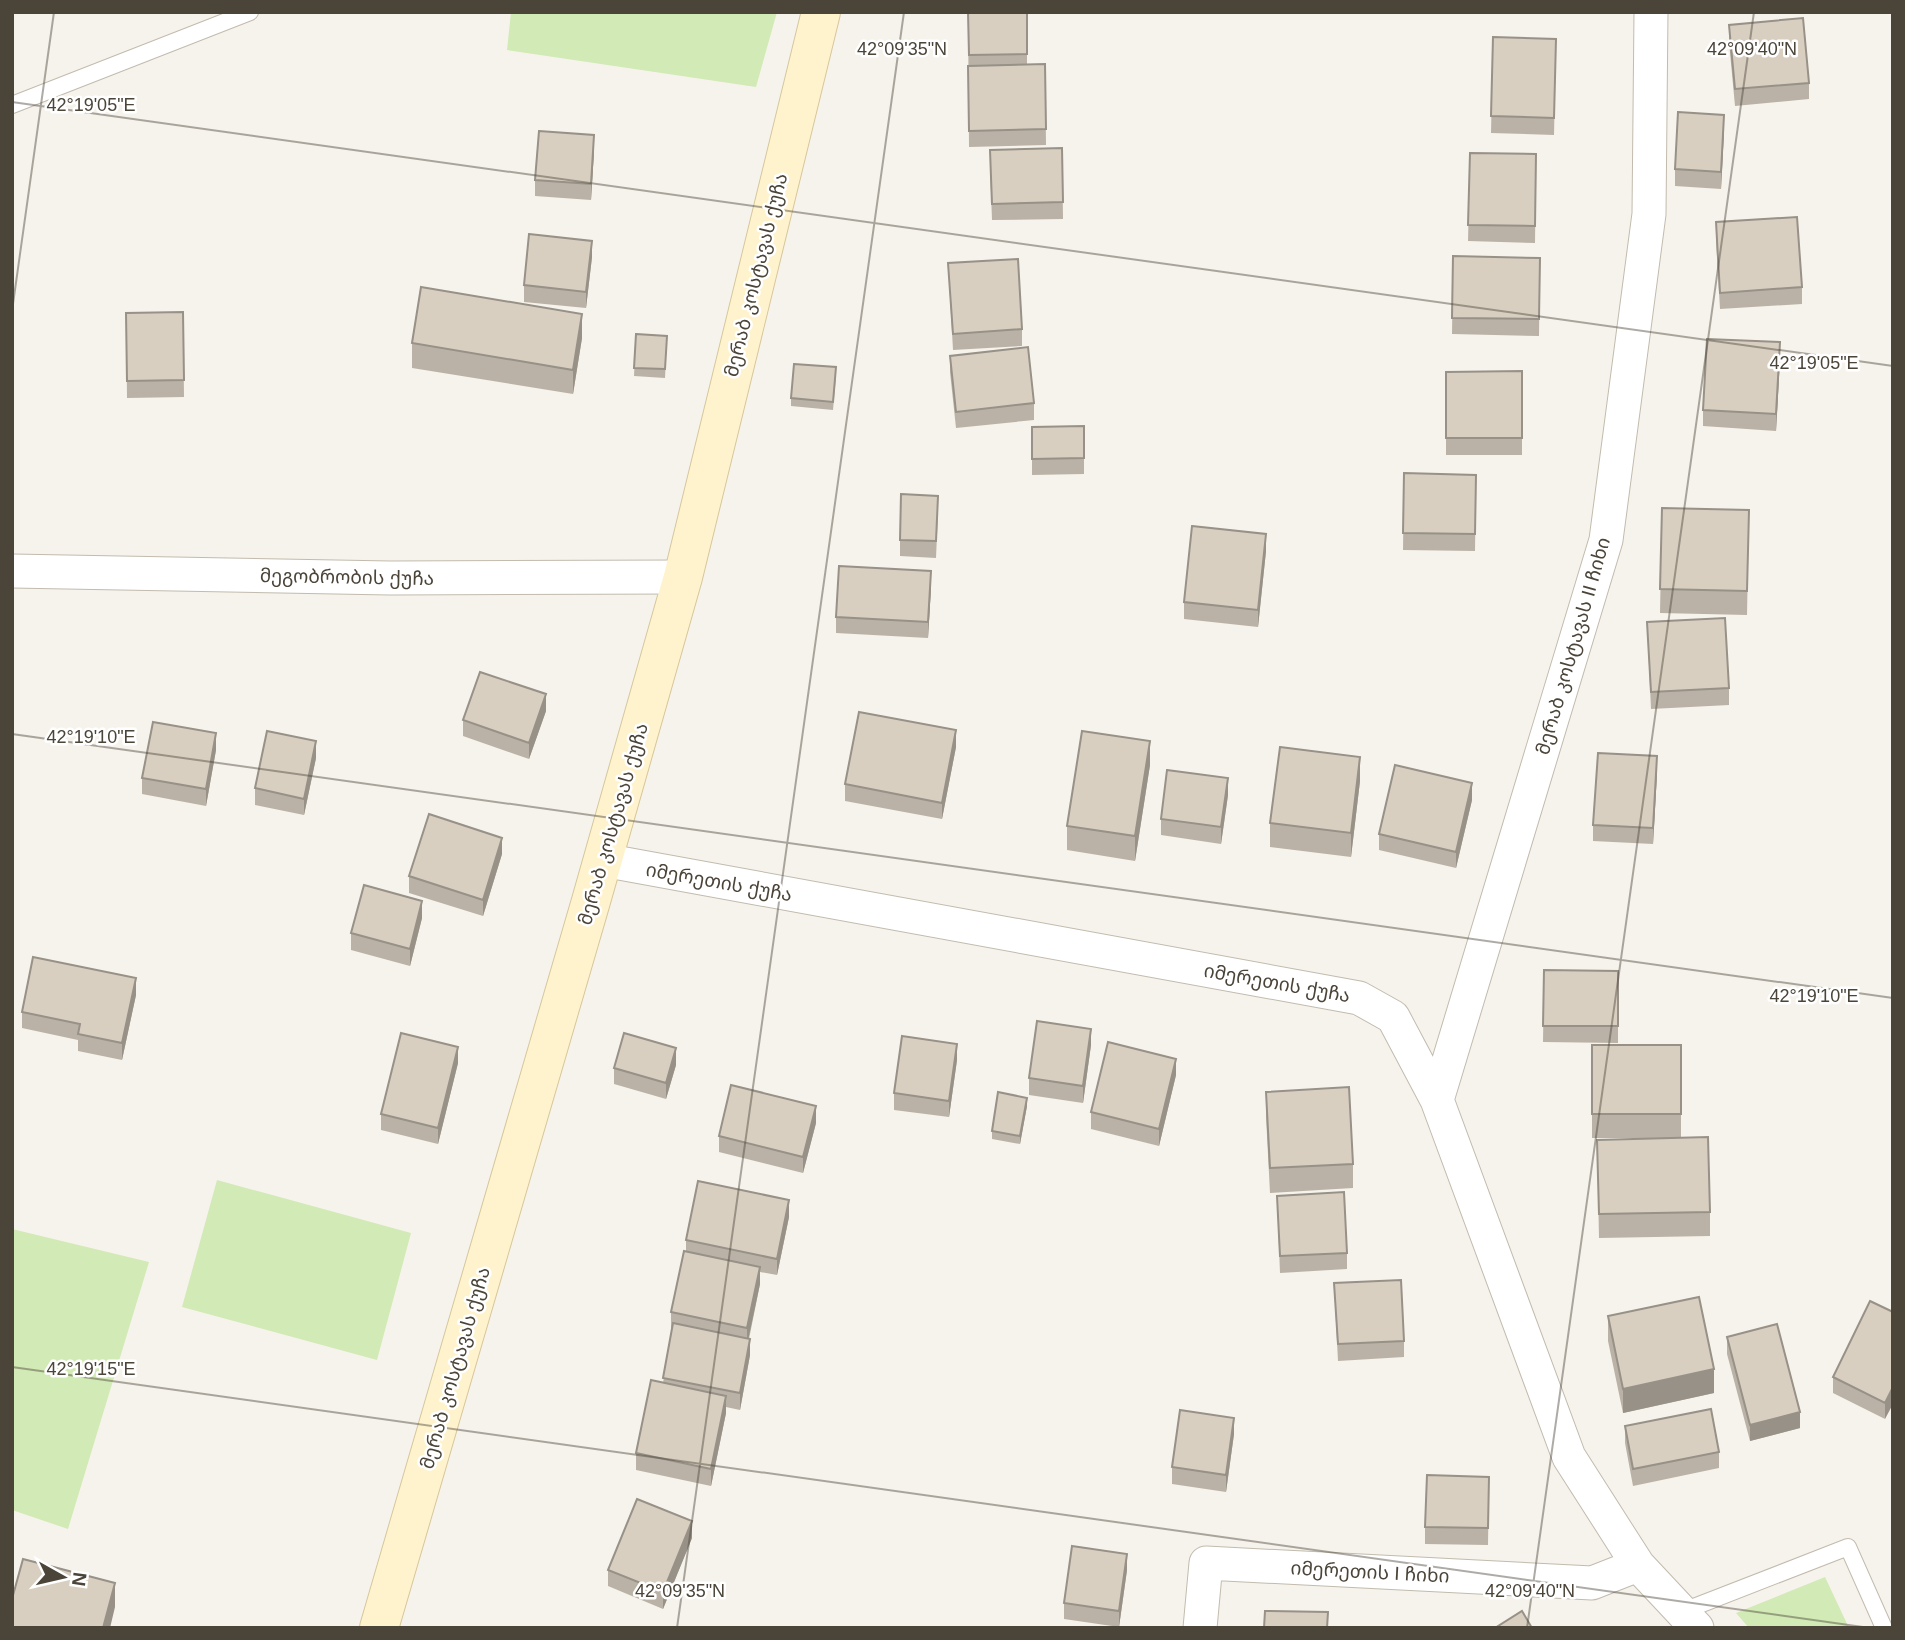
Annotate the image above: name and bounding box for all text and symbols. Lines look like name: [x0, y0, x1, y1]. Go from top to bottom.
text: 42°09'35"N: [857, 39, 947, 59]
text: 42°09'40"N: [1707, 39, 1797, 59]
text: 42°19'05"E: [46, 95, 136, 115]
street label: მერაბ კოსტავას ქუჩა: [721, 171, 792, 379]
text: 42°19'05"E: [1769, 353, 1859, 373]
street label: მერაბ კოსტავას II ჩიხი: [1532, 535, 1615, 757]
street label: მეგობრობის ქუჩა: [260, 565, 434, 590]
street label: მერაბ კოსტავას ქუჩა: [574, 721, 653, 928]
text: 42°19'10"E: [46, 727, 136, 747]
street label: იმერეთის ქუჩა: [644, 859, 794, 906]
street label: იმერეთის ქუჩა: [1202, 960, 1352, 1007]
text: 42°19'10"E: [1769, 986, 1859, 1006]
street label: მერაბ კოსტავას ქუჩა: [416, 1265, 495, 1472]
text: 42°19'15"E: [46, 1359, 136, 1379]
north arrow: [28, 1542, 98, 1612]
street label: იმერეთის I ჩიხი: [1290, 1557, 1450, 1588]
text: N: [68, 1571, 91, 1588]
text: 42°09'35"N: [635, 1581, 725, 1601]
text: 42°09'40"N: [1485, 1581, 1575, 1601]

